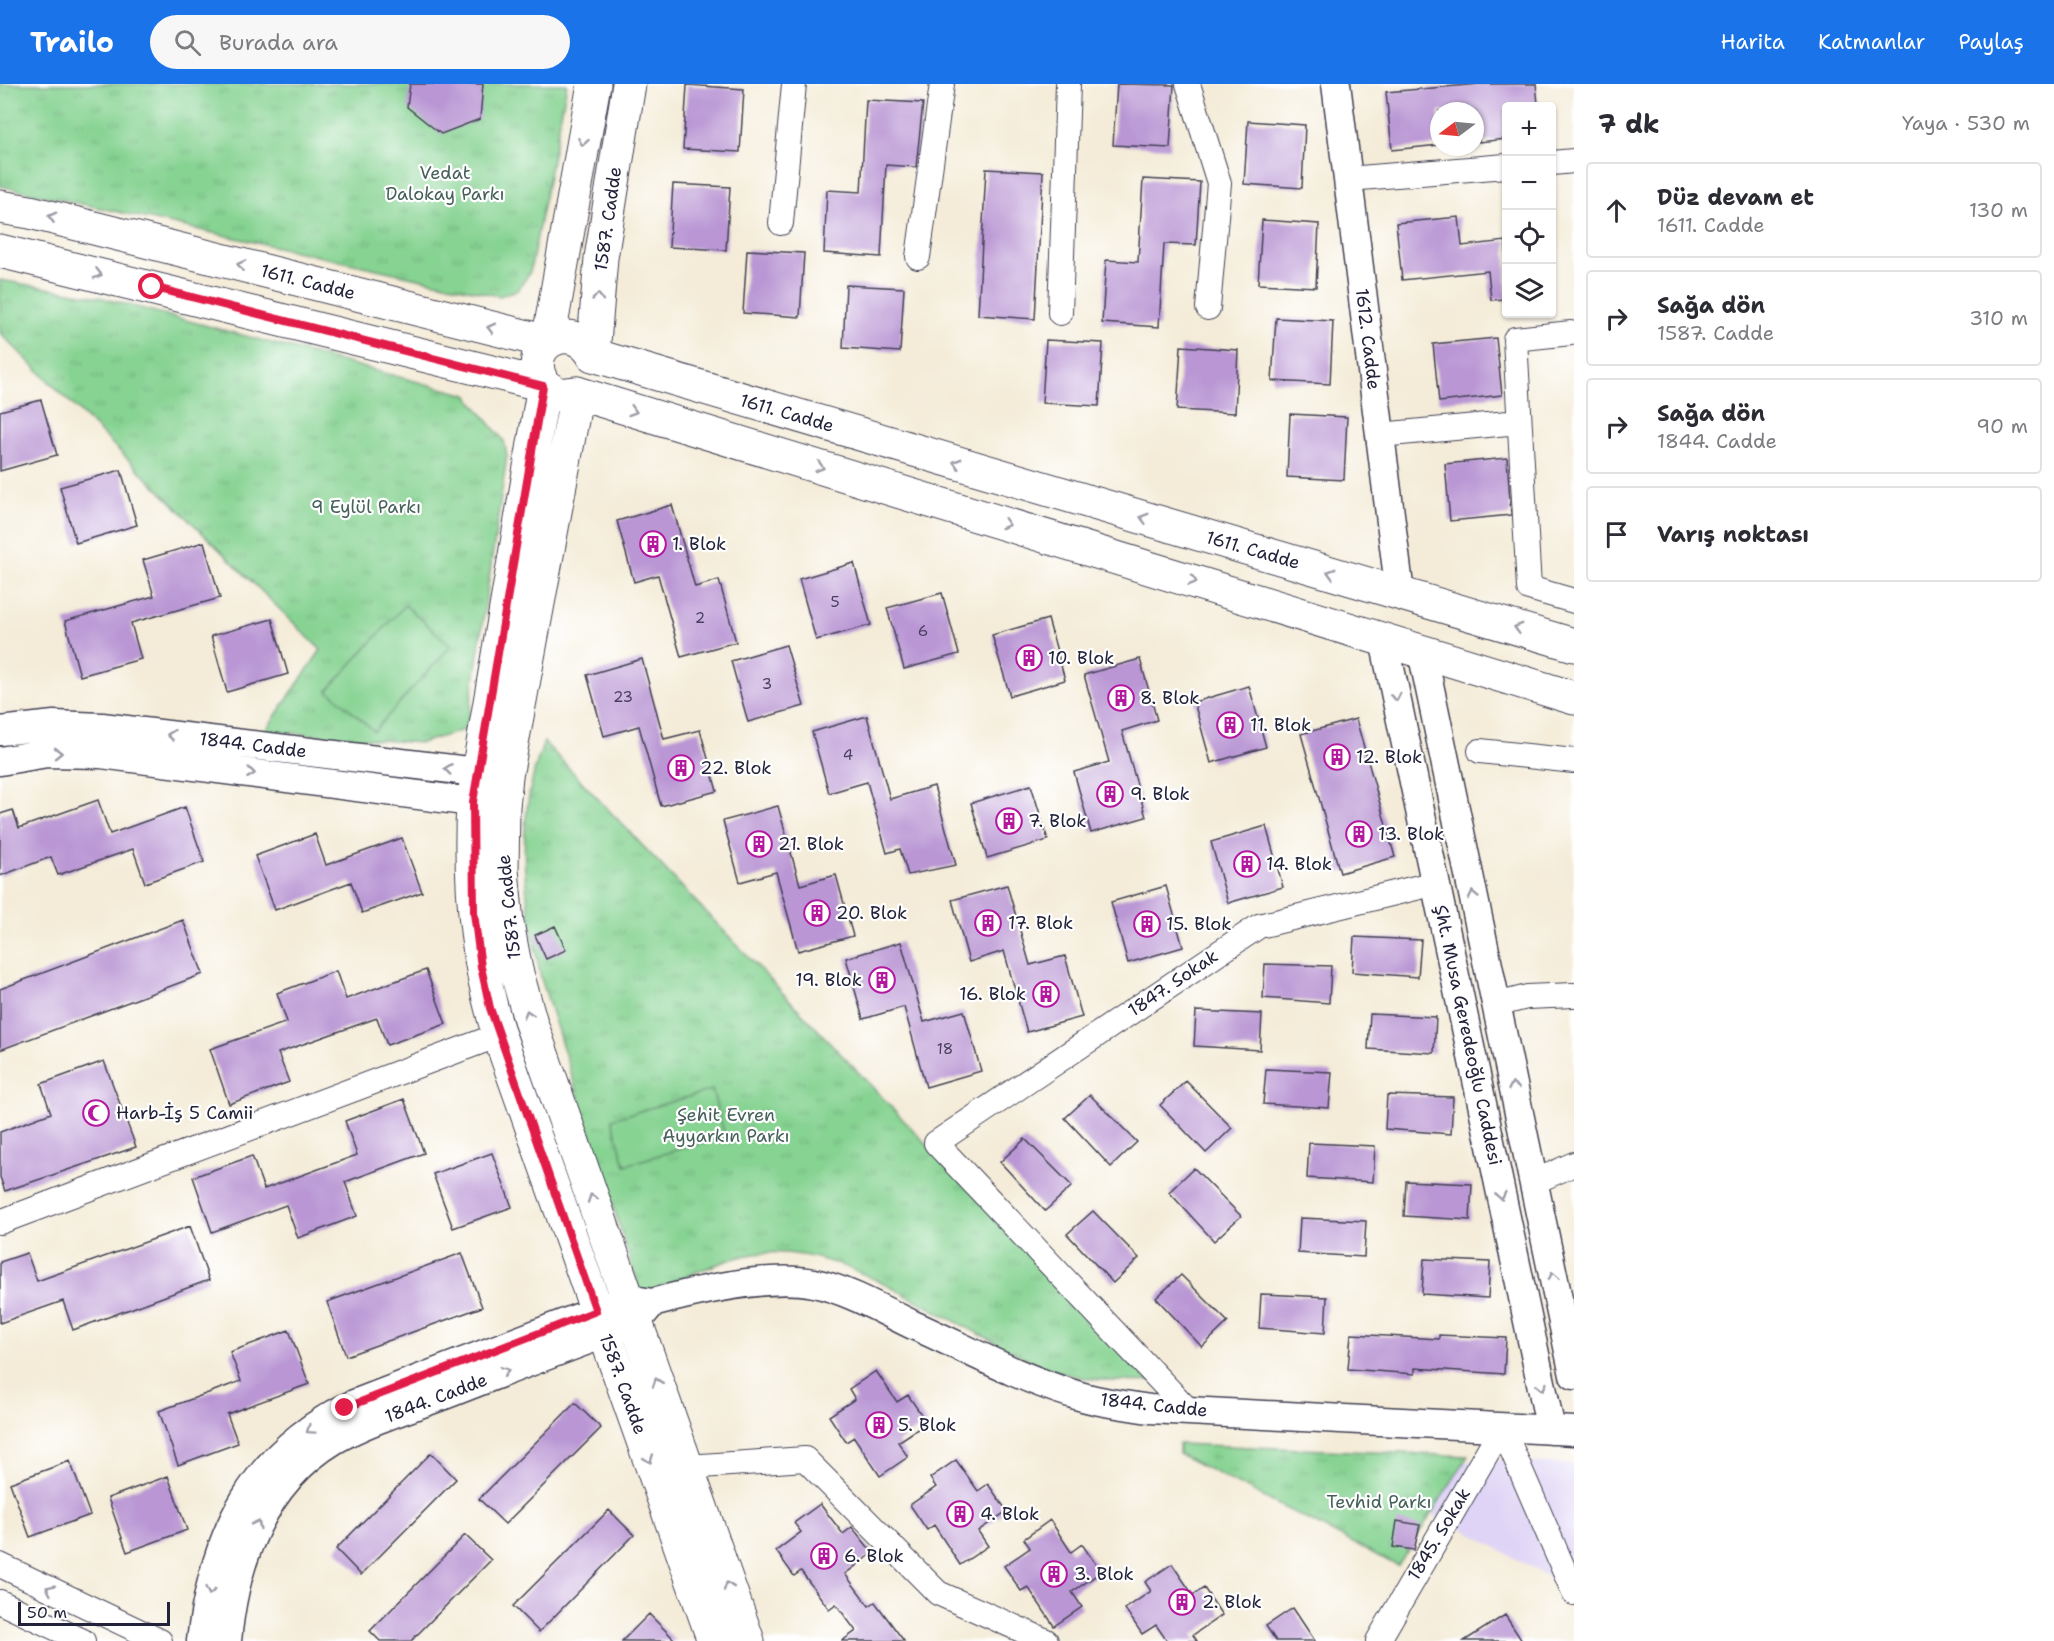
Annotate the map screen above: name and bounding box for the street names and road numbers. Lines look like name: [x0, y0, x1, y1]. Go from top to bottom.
street label: 1587. Cadde: [589, 165, 627, 273]
street label: 1611. Cadde: [258, 259, 358, 305]
street label: 1612. Cadde: [1350, 287, 1386, 391]
street label: 1611. Cadde: [737, 388, 837, 438]
street label: 1611. Cadde: [1203, 525, 1303, 575]
street label: 1844. Cadde: [198, 727, 308, 763]
street label: 1587. Cadde: [492, 853, 526, 961]
street label: Şht. Musa Geredeoğlu Caddesi: [1429, 902, 1507, 1168]
street label: 1847. Sokak: [1123, 944, 1223, 1022]
street label: 1587. Cadde: [594, 1330, 652, 1438]
street label: 1844. Cadde: [381, 1367, 491, 1429]
street label: 1844. Cadde: [1099, 1387, 1209, 1423]
street label: 1845. Sokak: [1402, 1483, 1476, 1585]

